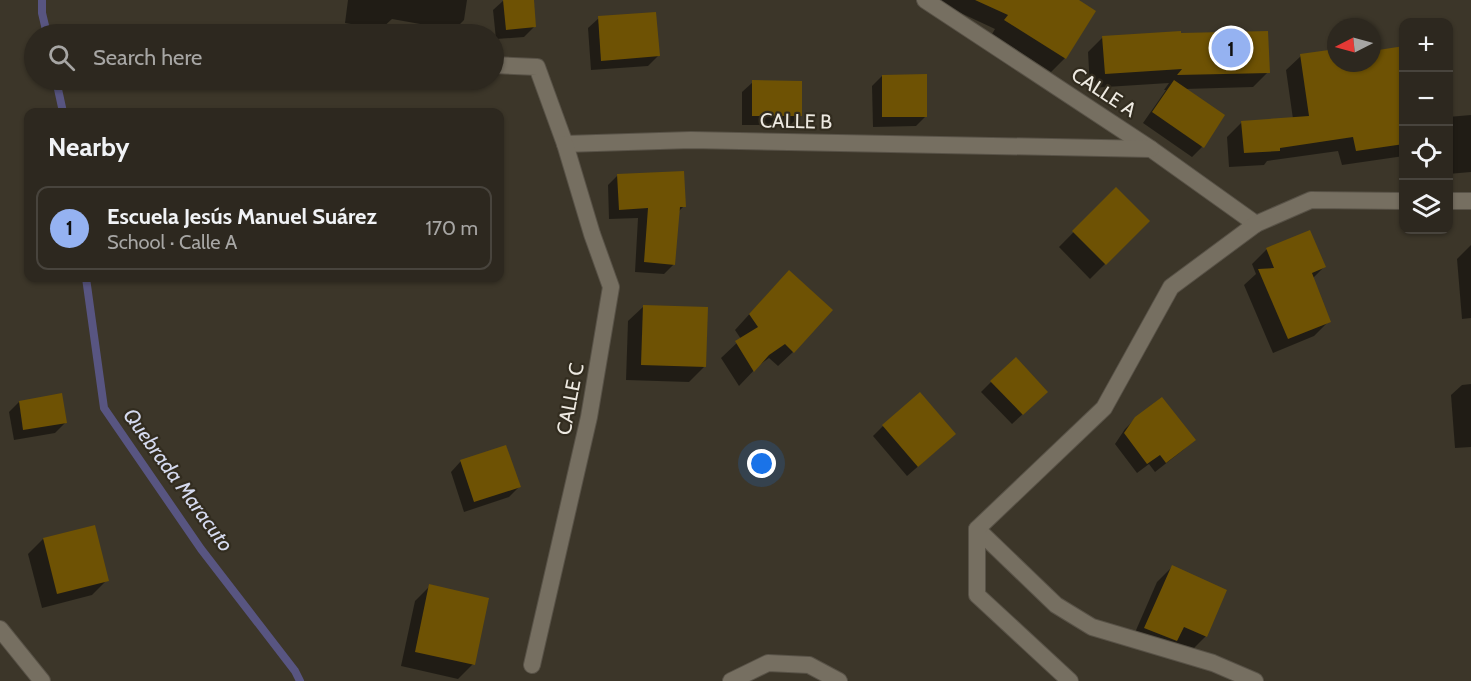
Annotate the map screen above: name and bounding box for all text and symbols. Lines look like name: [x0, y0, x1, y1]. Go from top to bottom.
north arrow: [1327, 18, 1381, 72]
map controls: [1399, 18, 1453, 234]
button: +: [1399, 18, 1453, 72]
search box: [24, 24, 504, 90]
pin: 1: [1212, 26, 1250, 70]
icon: search: [45, 41, 78, 74]
text: Search here: [93, 44, 202, 71]
street label: CALLE A: [1067, 62, 1142, 122]
button: −: [1399, 72, 1453, 126]
street label: CALLE B: [760, 108, 832, 134]
button: locate: [1399, 126, 1453, 180]
text: Nearby: [48, 131, 129, 163]
button: layers: [1399, 180, 1453, 234]
text: Escuela Jesús Manuel Suárez: [107, 203, 377, 230]
text: 1: [66, 216, 73, 240]
text: 170 m: [426, 216, 478, 240]
text: School · Calle A: [107, 230, 237, 254]
street label: CALLE C: [551, 361, 589, 437]
water label: Quebrada Maracuto: [118, 403, 239, 556]
your location: [747, 449, 776, 478]

